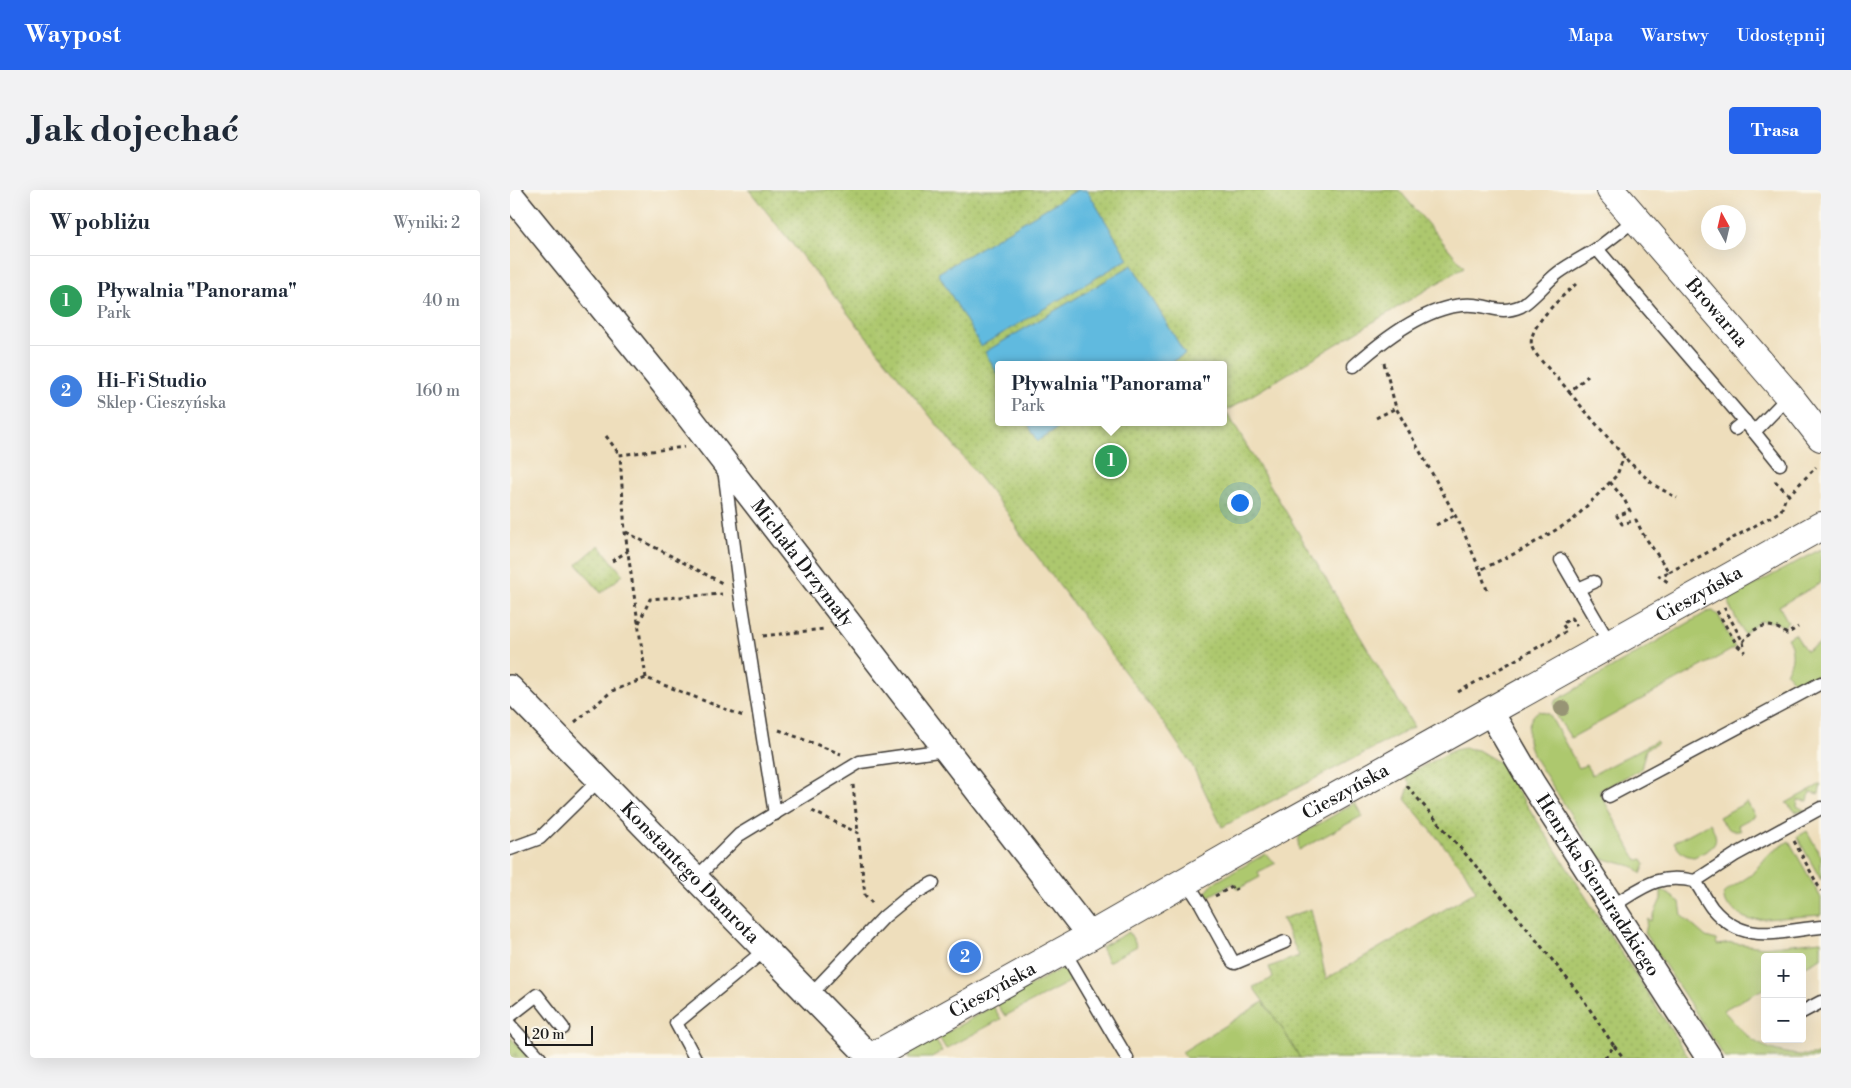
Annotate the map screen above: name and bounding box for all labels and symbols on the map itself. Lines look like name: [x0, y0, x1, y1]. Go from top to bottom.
north arrow: [1701, 205, 1746, 250]
street label: Browarna: [1680, 272, 1754, 352]
pin: 1: [1095, 442, 1127, 480]
your location: [1227, 490, 1253, 516]
street label: Michała Drzymały: [745, 495, 860, 633]
street label: Cieszyńska: [1652, 560, 1747, 628]
street label: Cieszyńska: [1298, 758, 1393, 825]
street label: Henryka Siemiradzkiego: [1530, 790, 1665, 981]
street label: Konstantego Damrota: [616, 797, 765, 949]
pin: 2: [949, 938, 981, 976]
street label: Cieszyńska: [945, 956, 1040, 1024]
scale bar: [525, 1023, 592, 1046]

